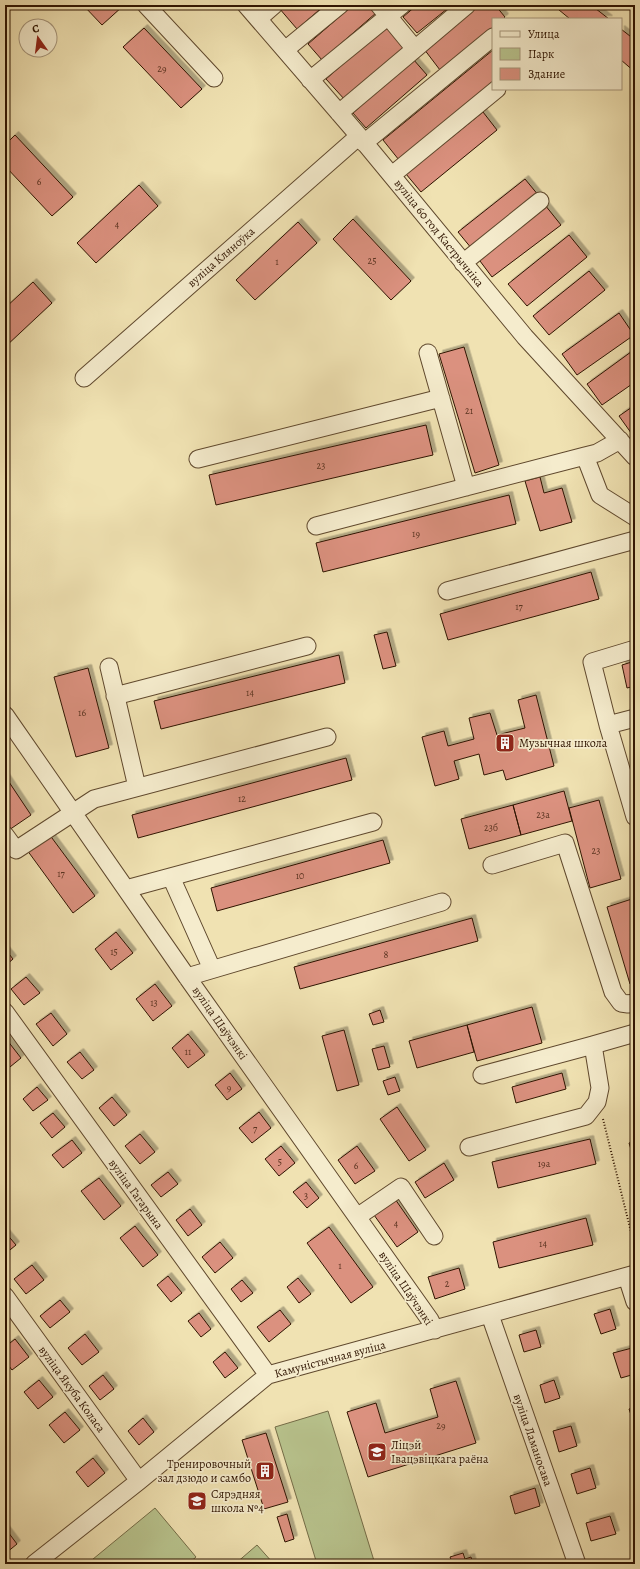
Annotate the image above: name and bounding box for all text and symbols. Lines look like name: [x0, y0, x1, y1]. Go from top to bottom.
north arrow: [18, 18, 58, 58]
legend: [492, 18, 622, 90]
text: С: [31, 21, 41, 37]
text: Улица: [528, 26, 560, 42]
text: Парк: [528, 46, 554, 62]
house number: 29: [157, 62, 167, 75]
text: Здание: [528, 66, 565, 82]
house number: 6: [37, 175, 42, 188]
street label: вуліца 60 год Кастрычніка: [391, 176, 488, 291]
house number: 4: [115, 218, 120, 231]
street label: вуліца Кляноўка: [184, 223, 258, 291]
house number: 25: [367, 254, 377, 267]
house number: 1: [275, 255, 279, 268]
house number: 21: [465, 404, 474, 417]
house number: 23: [317, 459, 325, 472]
house number: 19: [412, 527, 420, 540]
house number: 17: [515, 600, 524, 613]
house number: 14: [246, 686, 254, 699]
house number: 16: [78, 706, 86, 719]
building icon: Музычная школа: [494, 732, 516, 754]
place label: Музычная школа: [519, 735, 608, 751]
house number: 12: [238, 792, 246, 805]
house number: 23а: [536, 808, 550, 821]
house number: 23б: [484, 821, 498, 834]
house number: 23: [592, 844, 600, 857]
house number: 17: [57, 867, 66, 880]
house number: 10: [296, 869, 304, 882]
house number: 15: [110, 945, 118, 958]
house number: 8: [384, 948, 389, 961]
street label: вуліца Шаўчэнкі: [189, 983, 251, 1063]
house number: 13: [150, 996, 158, 1009]
house number: 11: [185, 1045, 192, 1058]
house number: 9: [227, 1081, 232, 1094]
house number: 7: [253, 1122, 258, 1135]
house number: 5: [278, 1155, 282, 1168]
street label: вуліца Гагарына: [105, 1156, 167, 1233]
house number: 19а: [538, 1157, 551, 1170]
house number: 6: [354, 1159, 359, 1172]
house number: 3: [304, 1189, 308, 1202]
house number: 4: [394, 1217, 399, 1230]
house number: 14: [539, 1237, 547, 1250]
street label: вуліца Шаўчэнкі: [375, 1248, 437, 1328]
house number: 1: [338, 1259, 342, 1272]
house number: 2: [445, 1277, 450, 1290]
street label: Камуністычная вуліца: [273, 1336, 388, 1382]
street label: вуліца Якуба Коласа: [35, 1342, 109, 1436]
street label: вуліца Ламаносава: [510, 1392, 556, 1489]
house number: 29: [436, 1419, 446, 1432]
place label: Ліцэй Івацэвіцкага раёна: [391, 1437, 489, 1467]
school or university icon: Ліцэй Івацэвіцкага раёна: [366, 1441, 388, 1463]
place label: Тренировочный зал дзюдо и самбо: [157, 1456, 251, 1486]
building icon: Тренировочный зал дзюдо и самбо: [254, 1460, 276, 1482]
place label: Сярэдняя школа №4: [211, 1486, 264, 1516]
school or university icon: Сярэдняя школа №4: [186, 1490, 208, 1512]

